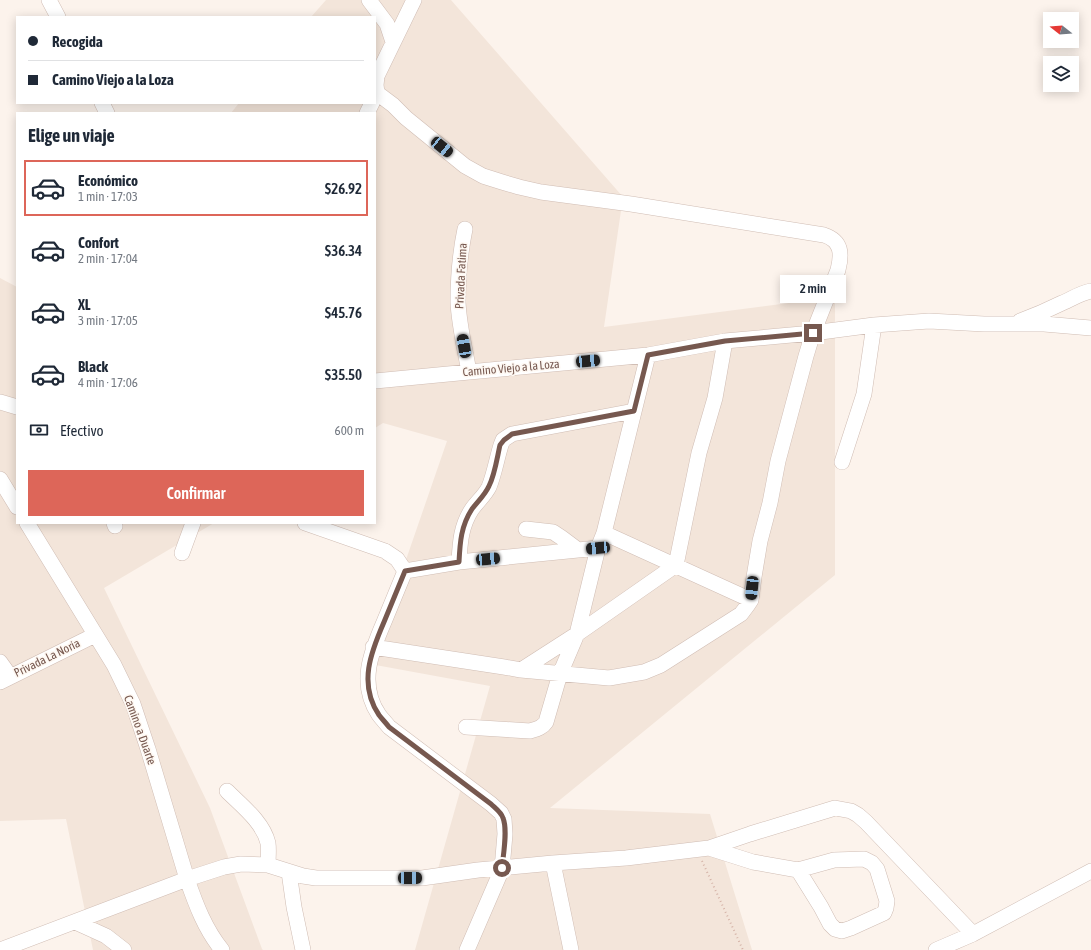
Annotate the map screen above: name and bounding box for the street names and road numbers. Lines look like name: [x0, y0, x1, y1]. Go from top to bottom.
street label: Privada Fatima: [452, 243, 470, 309]
street label: Camino Viejo a la Loza: [462, 357, 560, 379]
street label: Privada La Noria: [12, 636, 82, 680]
street label: Camino a Duarte: [121, 693, 159, 767]

